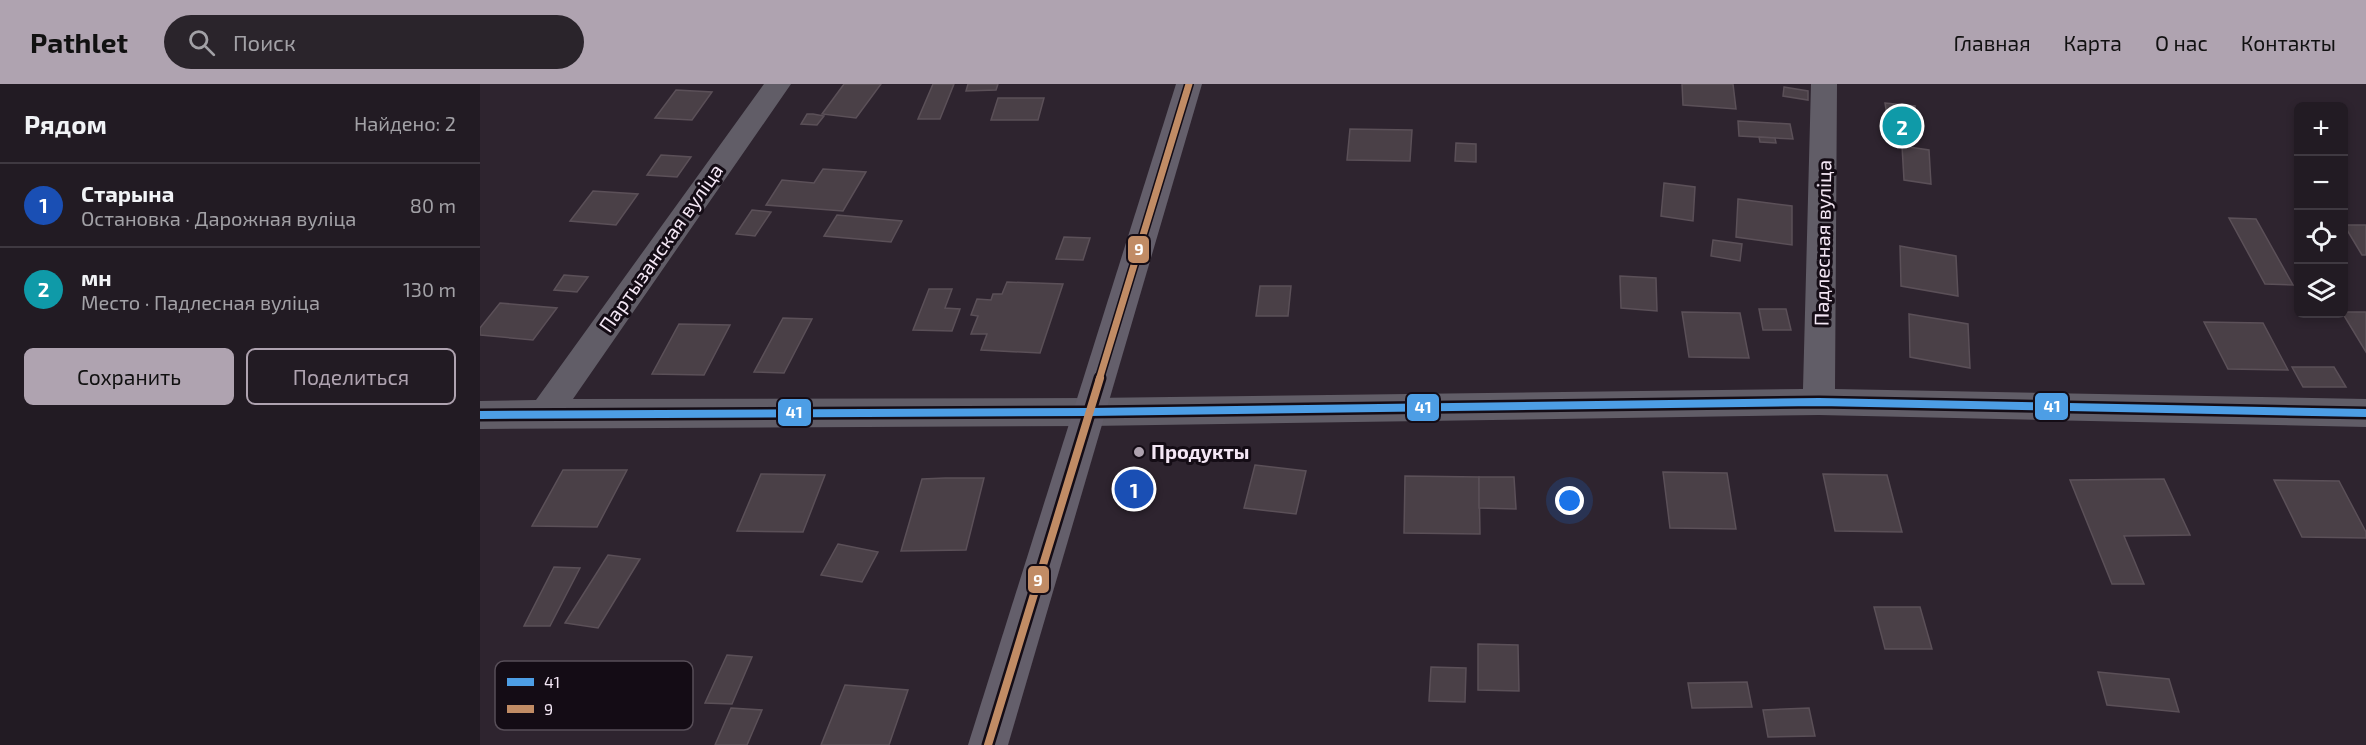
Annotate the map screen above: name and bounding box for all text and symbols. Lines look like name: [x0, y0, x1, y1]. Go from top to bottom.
search box: [164, 15, 584, 69]
text: Pathlet: [30, 25, 128, 59]
icon: search: [185, 26, 218, 59]
text: Поиск: [233, 29, 296, 55]
text: Главная: [1954, 30, 2031, 55]
text: Карта: [2064, 30, 2122, 55]
text: О нас: [2155, 30, 2208, 55]
text: Контакты: [2241, 30, 2336, 55]
map controls: [2294, 102, 2348, 318]
button: +: [2294, 102, 2348, 156]
pin: 2: [1882, 104, 1922, 148]
text: Рядом: [24, 108, 107, 139]
text: Найдено: 2: [354, 111, 456, 135]
button: −: [2294, 156, 2348, 210]
street label: Партызанская вуліца: [593, 159, 728, 337]
street label: Падлесная вуліца: [1809, 160, 1836, 326]
text: Старына: [81, 180, 174, 206]
text: 1: [39, 193, 48, 217]
text: 80 m: [410, 193, 456, 217]
text: Остановка · Дарожная вуліца: [81, 206, 356, 230]
button: locate: [2294, 210, 2348, 264]
line badge: 9: [1127, 235, 1150, 264]
text: 9: [1134, 239, 1144, 258]
text: мн: [81, 264, 112, 290]
button: layers: [2294, 264, 2348, 318]
text: 2: [38, 277, 49, 301]
text: 130 m: [403, 277, 456, 301]
text: Место · Падлесная вуліца: [81, 290, 320, 314]
button: Сохранить: [24, 348, 234, 405]
button: Поделиться: [246, 348, 456, 405]
line badge: 41: [2034, 392, 2069, 421]
line badge: 41: [1406, 393, 1440, 422]
text: 41: [2043, 396, 2061, 415]
text: 41: [1414, 397, 1432, 416]
line badge: 41: [777, 398, 812, 427]
text: 41: [785, 402, 803, 421]
place label: Продукты: [1151, 439, 1249, 463]
marker: Продукты: [1132, 445, 1146, 459]
pin: 1: [1114, 466, 1154, 512]
your location: [1555, 486, 1584, 515]
line badge: 9: [1027, 565, 1050, 594]
text: 9: [1033, 570, 1043, 589]
legend: [495, 661, 693, 730]
text: 41: [544, 672, 560, 691]
text: 9: [544, 699, 553, 718]

